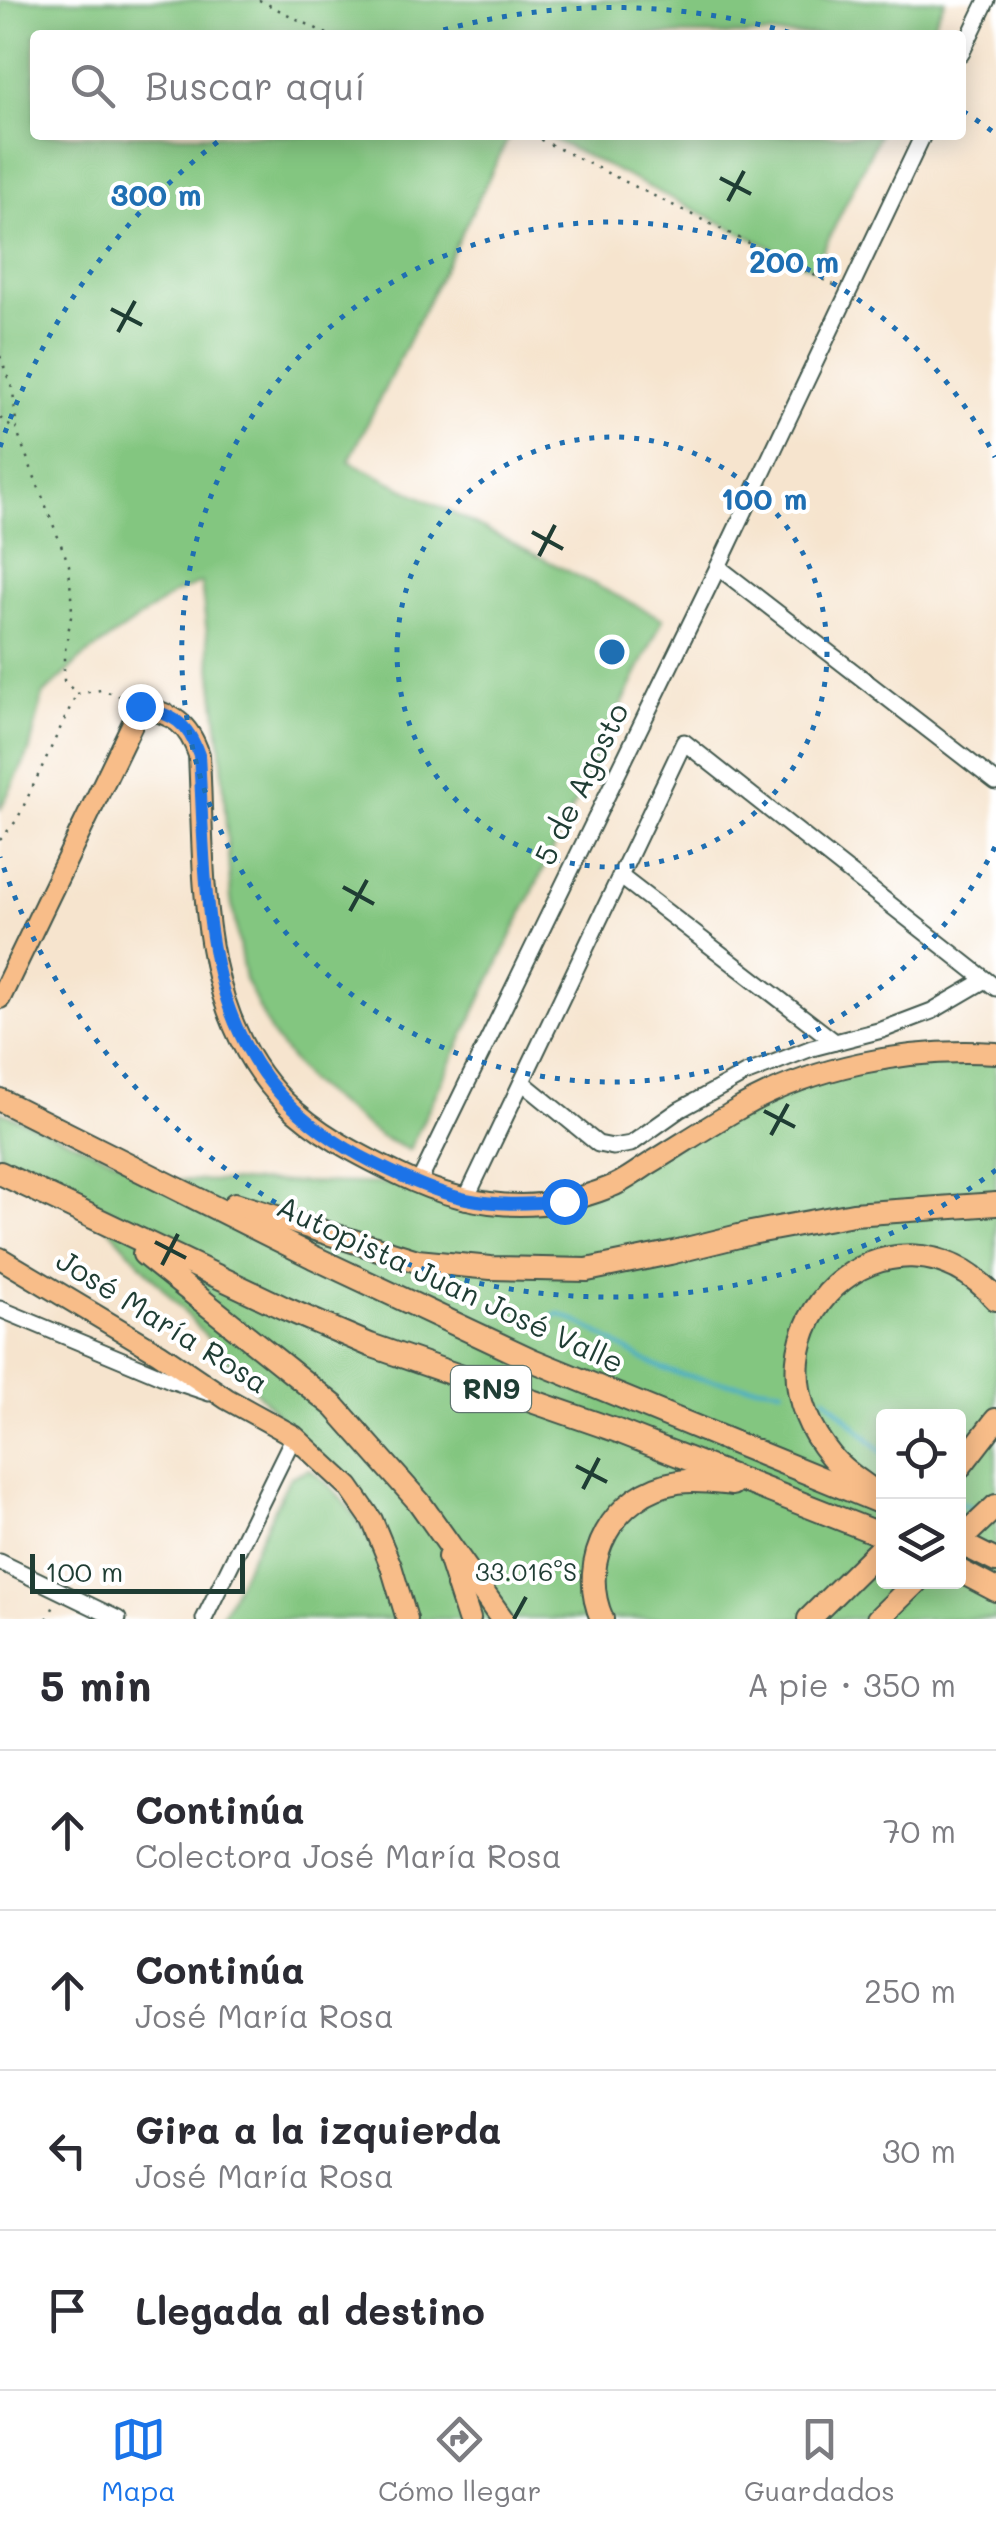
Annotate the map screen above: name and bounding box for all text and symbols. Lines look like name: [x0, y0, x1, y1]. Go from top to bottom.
search box: [30, 30, 966, 140]
icon: search: [65, 58, 120, 113]
text: Buscar aquí: [145, 60, 366, 110]
text: 300 m: [110, 174, 202, 214]
text: 200 m: [749, 241, 839, 281]
text: 100 m: [721, 478, 807, 518]
centre of rings: [594, 634, 630, 670]
route end: [118, 684, 164, 730]
street label: 5 de Agosto: [524, 695, 637, 871]
route start: [542, 1179, 588, 1225]
street label: Autopista Juan José Valle: [271, 1185, 631, 1381]
street label: José María Rosa: [50, 1239, 277, 1402]
road number: RN9: [451, 1366, 531, 1412]
map controls: [876, 1409, 966, 1589]
button: locate: [876, 1409, 966, 1499]
button: layers: [876, 1499, 966, 1589]
scale bar: [30, 1549, 245, 1594]
text: 100 m: [45, 1553, 123, 1589]
text: 33.016°S: [475, 1555, 577, 1587]
text: 5 min: [40, 1657, 151, 1712]
text: A pie · 350 m: [747, 1663, 956, 1705]
text: Continúa: [135, 1784, 305, 1834]
icon: ahead: [40, 1803, 95, 1858]
text: 70 m: [883, 1809, 956, 1851]
text: Colectora José María Rosa: [135, 1834, 562, 1876]
text: Continúa: [135, 1944, 305, 1994]
icon: ahead: [40, 1963, 95, 2018]
text: 250 m: [864, 1969, 956, 2011]
text: José María Rosa: [135, 1994, 394, 2036]
text: Gira a la izquierda: [135, 2104, 501, 2154]
icon: left: [40, 2123, 95, 2178]
text: 30 m: [882, 2129, 956, 2171]
text: José María Rosa: [135, 2154, 394, 2196]
icon: arrive: [40, 2283, 95, 2338]
text: Llegada al destino: [135, 2285, 485, 2335]
tab: Mapa: [101, 2412, 176, 2508]
tab: Cómo llegar: [378, 2412, 542, 2508]
tab: Guardados: [744, 2412, 895, 2508]

